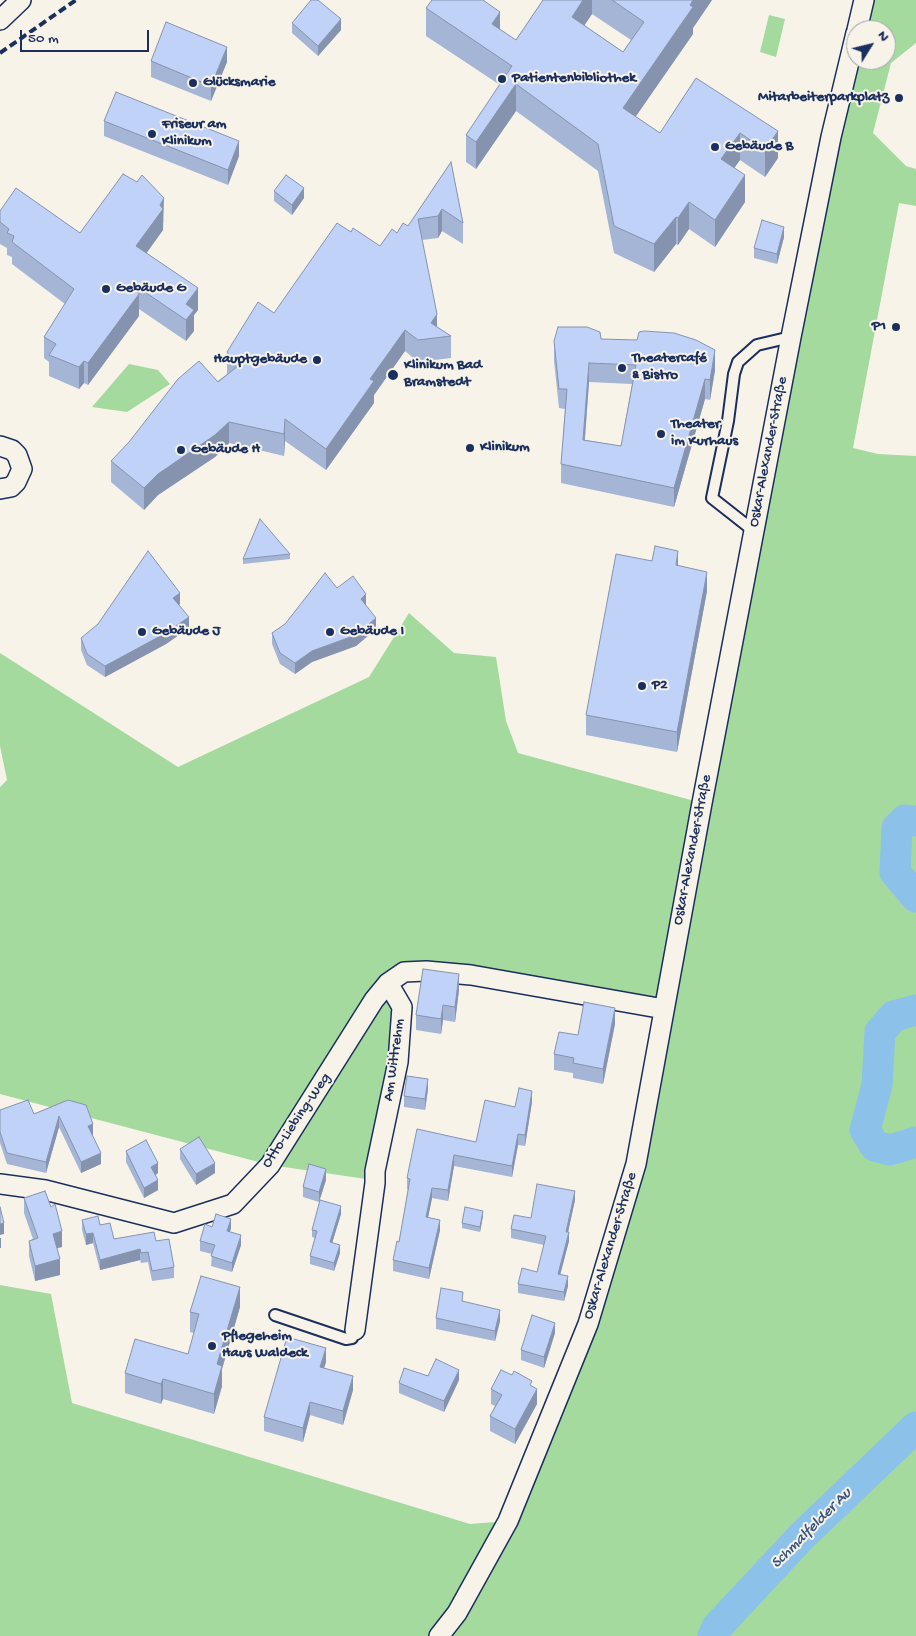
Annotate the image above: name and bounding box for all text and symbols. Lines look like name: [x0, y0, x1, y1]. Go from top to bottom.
scale bar: [22, 20, 151, 52]
north arrow: [846, 20, 896, 70]
text: N: [873, 28, 892, 45]
text: 50 m: [28, 30, 59, 48]
place label: Patientenbibliothek: [512, 70, 636, 88]
marker: Patientenbibliothek: [496, 73, 508, 85]
place label: Glücksmarie: [203, 74, 275, 92]
marker: Glücksmarie: [187, 77, 199, 89]
place label: Mitarbeiterparkplatz: [758, 89, 889, 107]
marker: Mitarbeiterparkplatz: [893, 92, 905, 104]
place label: Friseur am Klinikum: [162, 116, 226, 151]
marker: Friseur am Klinikum: [146, 128, 158, 140]
place label: Gebäude B: [725, 138, 793, 156]
marker: Gebäude B: [709, 141, 721, 153]
place label: Gebäude G: [116, 280, 186, 298]
marker: Gebäude G: [100, 283, 112, 295]
place label: P1: [872, 318, 886, 336]
marker: P1: [890, 321, 902, 333]
place label: Theatercafé & Bistro: [632, 350, 707, 385]
place label: Hauptgebäude: [213, 351, 307, 369]
marker: Hauptgebäude: [311, 354, 323, 366]
place label: Klinikum Bad Bramstedt: [404, 357, 482, 392]
marker: Theatercafé & Bistro: [616, 362, 628, 374]
marker: Klinikum Bad Bramstedt: [386, 368, 400, 382]
street label: Oskar-Alexander-Straße: [746, 375, 792, 529]
place label: Theater im Kurhaus: [671, 416, 738, 451]
marker: Theater im Kurhaus: [655, 428, 667, 440]
place label: Klinikum: [480, 439, 530, 457]
place label: Gebäude H: [191, 441, 260, 459]
marker: Klinikum: [464, 442, 476, 454]
marker: Gebäude H: [175, 444, 187, 456]
place label: Gebäude J: [152, 623, 221, 641]
place label: Gebäude I: [340, 623, 404, 641]
marker: Gebäude J: [136, 626, 148, 638]
marker: Gebäude I: [324, 626, 336, 638]
place label: P2: [652, 677, 668, 695]
marker: P2: [636, 680, 648, 692]
street label: Oskar-Alexander-Straße: [670, 773, 716, 927]
street label: Am Wittrehm: [380, 1018, 410, 1102]
street label: Otto-Liebing-Weg: [259, 1070, 335, 1172]
street label: Oskar-Alexander-Straße: [580, 1170, 642, 1322]
place label: Pflegeheim Haus Waldeck: [222, 1328, 308, 1363]
marker: Pflegeheim Haus Waldeck: [206, 1340, 218, 1352]
water label: Schmalfelder Au: [768, 1485, 856, 1573]

